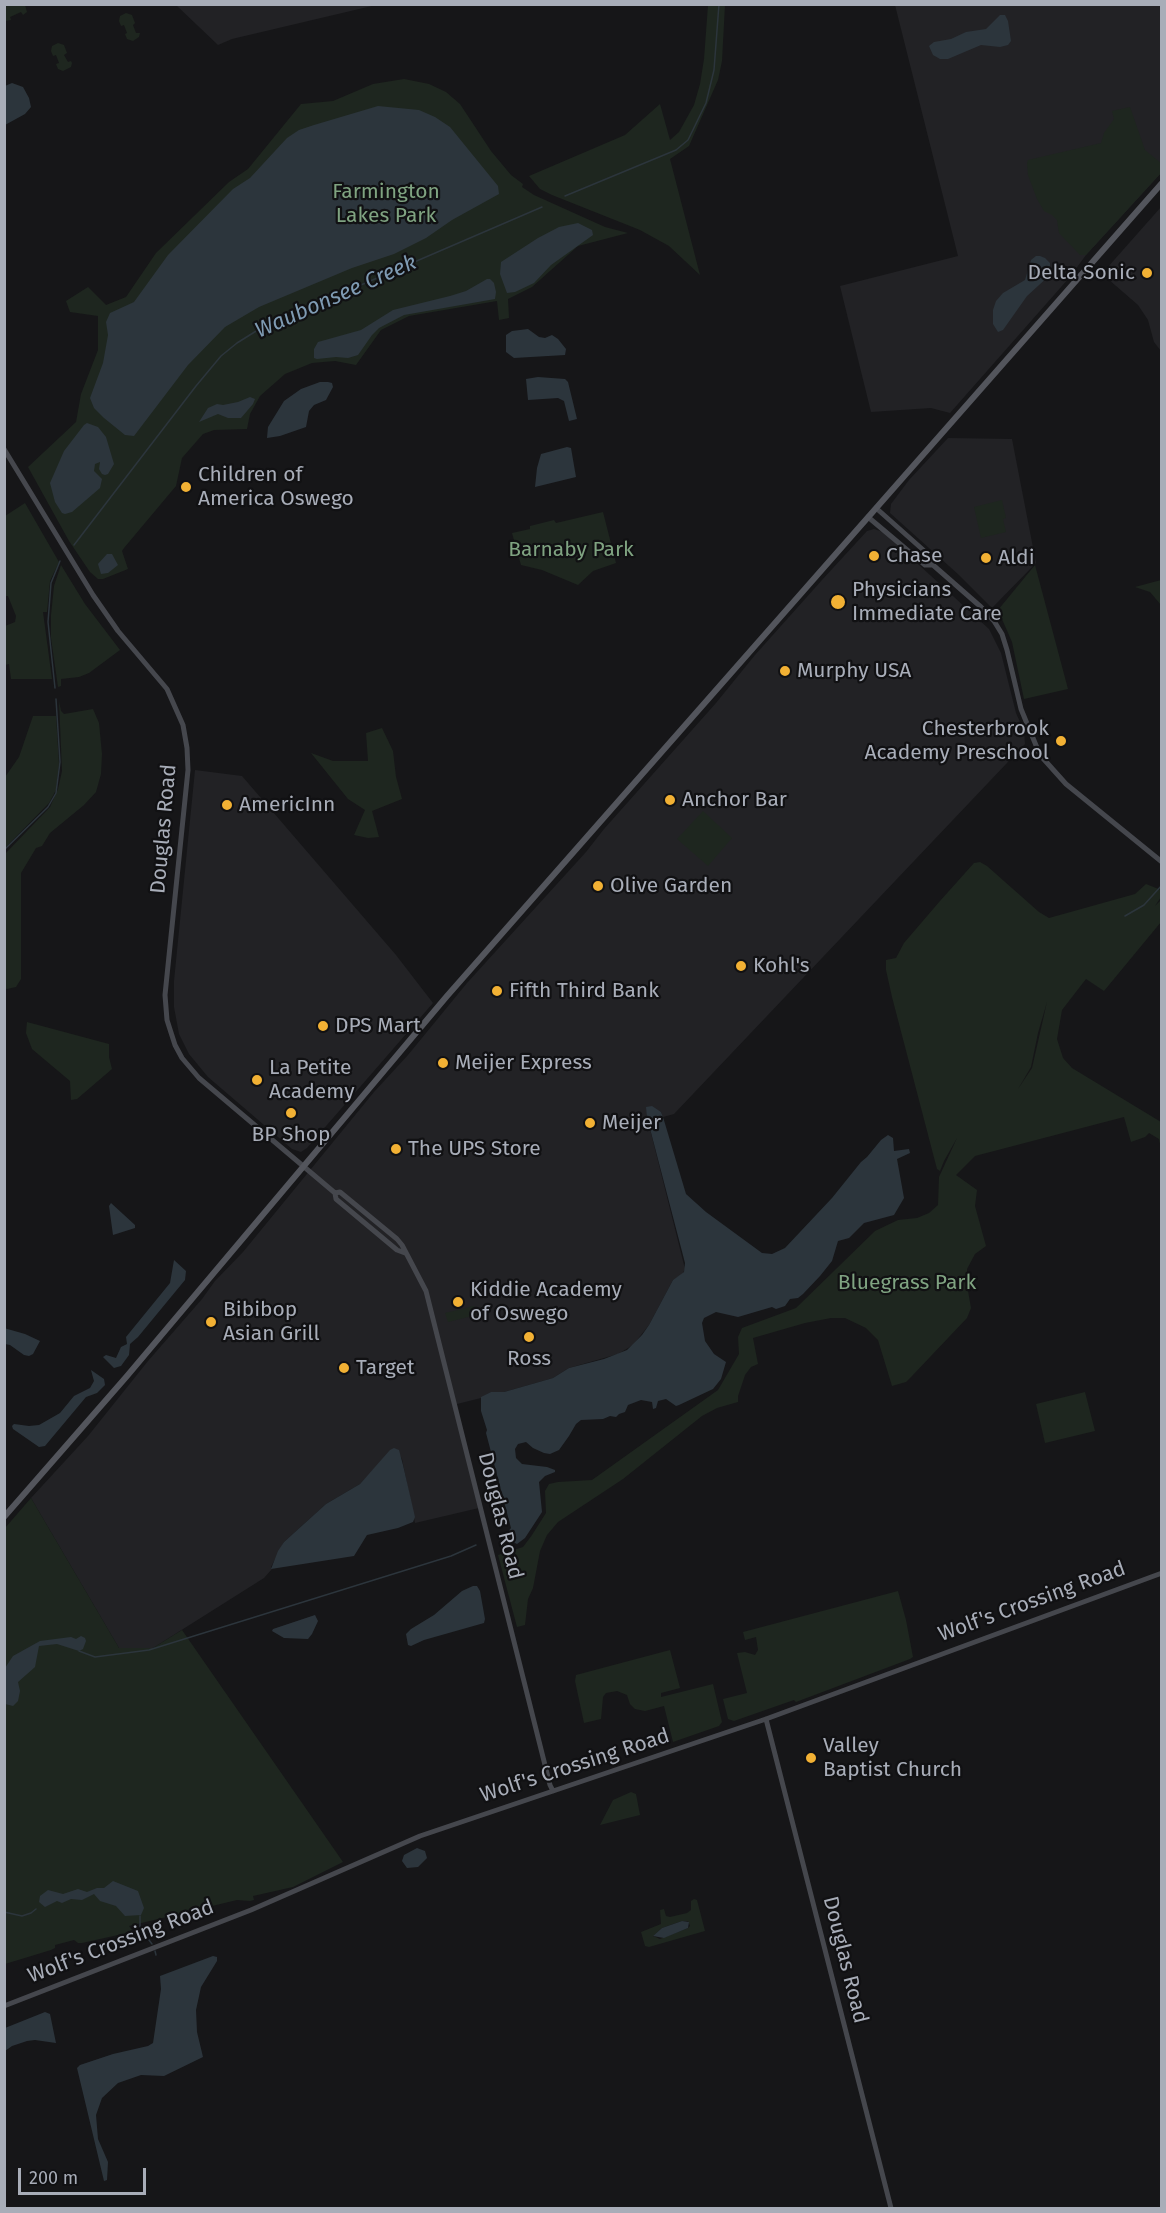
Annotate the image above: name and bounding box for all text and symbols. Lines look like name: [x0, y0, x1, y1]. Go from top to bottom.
park label: Farmington Lakes Park: [332, 179, 440, 229]
water label: Waubonsee Creek: [251, 250, 421, 344]
place label: Delta Sonic: [1027, 260, 1135, 286]
marker: Delta Sonic: [1140, 266, 1154, 280]
place label: Children of America Oswego: [198, 462, 354, 512]
marker: Children of America Oswego: [179, 480, 193, 494]
park label: Barnaby Park: [508, 537, 634, 563]
place label: Chase: [886, 543, 942, 569]
place label: Aldi: [998, 545, 1035, 571]
marker: Chase: [867, 549, 881, 563]
marker: Aldi: [979, 551, 993, 565]
place label: Physicians Immediate Care: [852, 577, 1002, 627]
marker: Physicians Immediate Care: [829, 593, 847, 611]
place label: Murphy USA: [797, 658, 911, 684]
marker: Murphy USA: [778, 664, 792, 678]
place label: Chesterbrook Academy Preschool: [864, 716, 1049, 766]
marker: Chesterbrook Academy Preschool: [1054, 734, 1068, 748]
street label: Douglas Road: [146, 763, 182, 895]
place label: Anchor Bar: [682, 787, 787, 813]
place label: AmericInn: [239, 792, 335, 818]
marker: Anchor Bar: [663, 793, 677, 807]
marker: AmericInn: [220, 798, 234, 812]
place label: Olive Garden: [610, 873, 732, 899]
marker: Olive Garden: [591, 879, 605, 893]
place label: Kohl's: [753, 953, 810, 979]
marker: Kohl's: [734, 959, 748, 973]
place label: Fifth Third Bank: [509, 978, 659, 1004]
marker: Fifth Third Bank: [490, 984, 504, 998]
place label: DPS Mart: [335, 1013, 421, 1039]
marker: DPS Mart: [316, 1019, 330, 1033]
place label: Meijer Express: [455, 1050, 592, 1076]
place label: La Petite Academy: [269, 1055, 354, 1105]
marker: Meijer Express: [436, 1056, 450, 1070]
marker: La Petite Academy: [250, 1073, 264, 1087]
marker: BP Shop: [284, 1106, 298, 1120]
place label: Meijer: [602, 1110, 661, 1136]
marker: Meijer: [583, 1116, 597, 1130]
place label: BP Shop: [251, 1122, 331, 1148]
place label: The UPS Store: [408, 1136, 541, 1162]
marker: The UPS Store: [389, 1142, 403, 1156]
park label: Bluegrass Park: [838, 1270, 976, 1296]
place label: Kiddie Academy of Oswego: [470, 1277, 622, 1327]
marker: Kiddie Academy of Oswego: [451, 1295, 465, 1309]
place label: Bibibop Asian Grill: [223, 1297, 320, 1347]
marker: Bibibop Asian Grill: [204, 1315, 218, 1329]
marker: Ross: [522, 1330, 536, 1344]
place label: Ross: [507, 1346, 551, 1372]
place label: Target: [356, 1355, 415, 1381]
marker: Target: [337, 1361, 351, 1375]
street label: Douglas Road: [472, 1450, 528, 1582]
street label: Wolf's Crossing Road: [935, 1556, 1129, 1648]
street label: Wolf's Crossing Road: [477, 1723, 673, 1809]
place label: Valley Baptist Church: [823, 1733, 962, 1783]
marker: Valley Baptist Church: [804, 1751, 818, 1765]
street label: Douglas Road: [817, 1894, 873, 2026]
street label: Wolf's Crossing Road: [24, 1895, 218, 1989]
scale bar: [21, 2156, 148, 2194]
text: 200 m: [29, 2167, 78, 2189]

